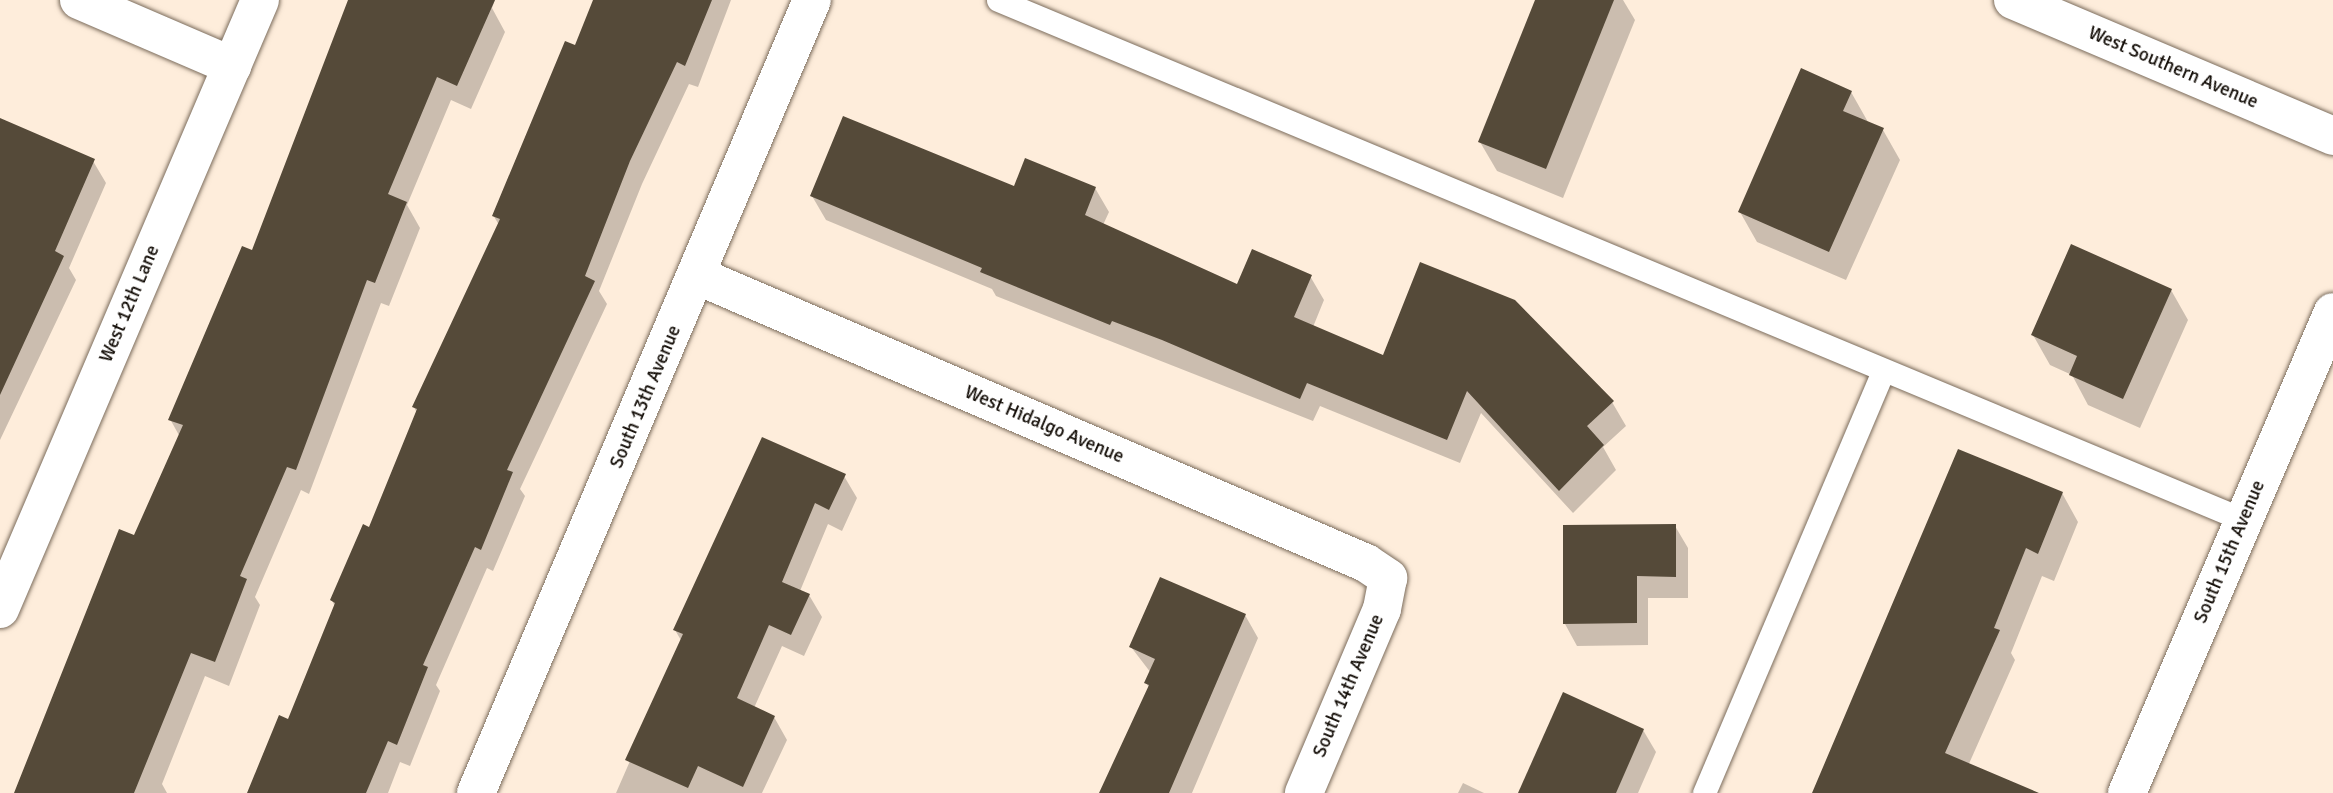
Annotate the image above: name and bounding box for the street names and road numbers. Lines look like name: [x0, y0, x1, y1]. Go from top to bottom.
street label: West Southern Avenue: [2085, 22, 2261, 114]
street label: West 12th Lane: [95, 242, 165, 366]
street label: South 13th Avenue: [606, 322, 686, 472]
street label: West Hidalgo Avenue: [961, 381, 1127, 469]
street label: South 15th Avenue: [2190, 477, 2270, 627]
street label: South 14th Avenue: [1309, 611, 1389, 761]

